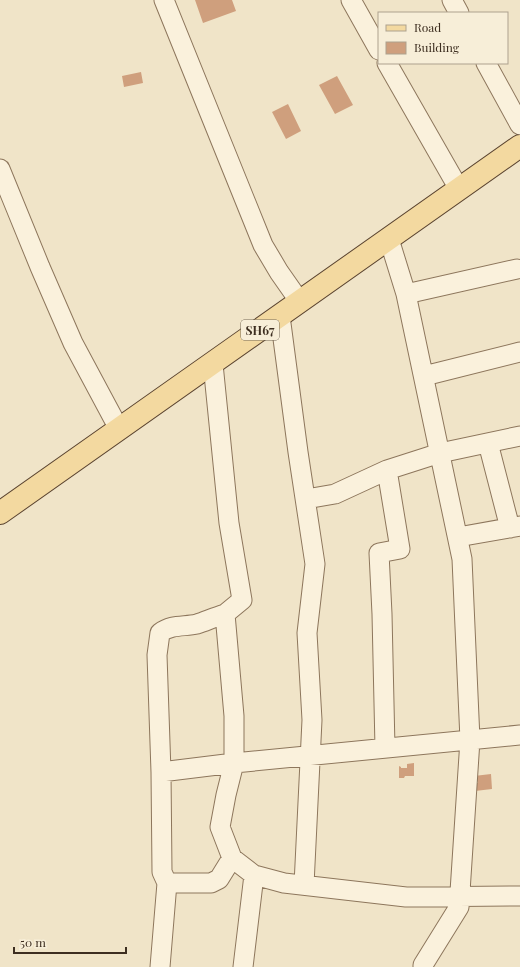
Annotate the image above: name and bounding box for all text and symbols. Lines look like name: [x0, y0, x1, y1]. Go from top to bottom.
legend: [378, 12, 508, 64]
text: Road: [414, 19, 441, 35]
text: Building: [414, 39, 460, 55]
road number: SH67: [241, 320, 279, 340]
scale bar: [14, 929, 126, 955]
text: 50 m: [20, 934, 46, 950]

